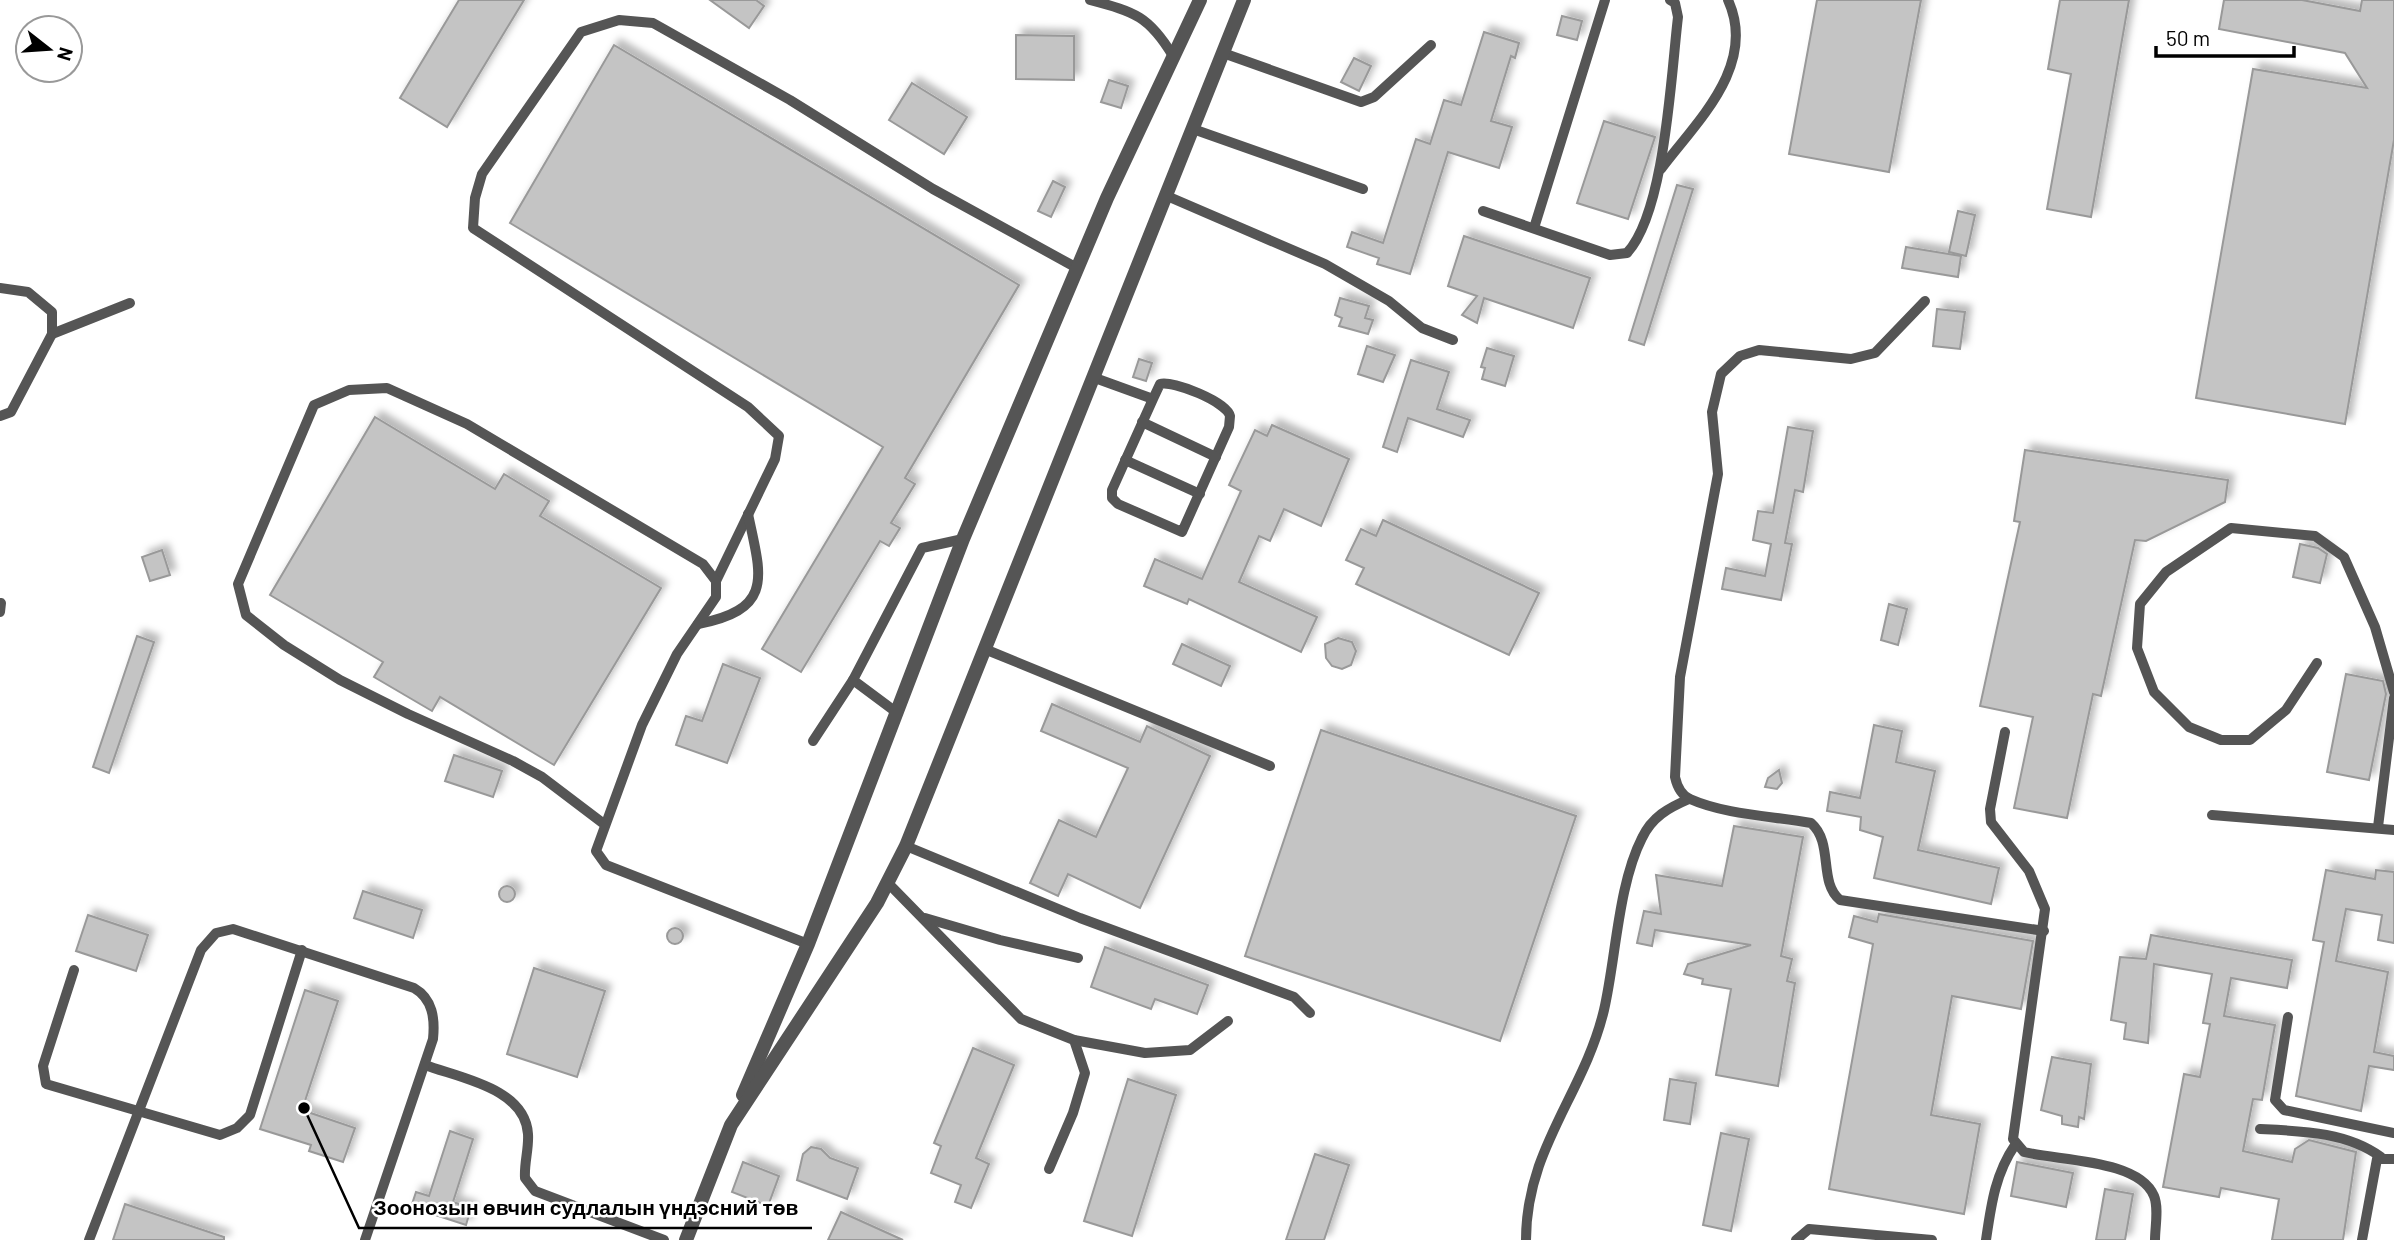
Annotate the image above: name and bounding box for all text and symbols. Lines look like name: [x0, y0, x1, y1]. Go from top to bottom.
north arrow: [14, 14, 84, 84]
scale bar: [2156, 14, 2294, 58]
text: 50 m: [2166, 25, 2210, 50]
text: N: [53, 45, 79, 64]
callout: Зоонозын өвчин судлалын үндэсний төв: [359, 1186, 812, 1228]
text: Зоонозын өвчин судлалын үндэсний төв: [374, 1194, 799, 1219]

